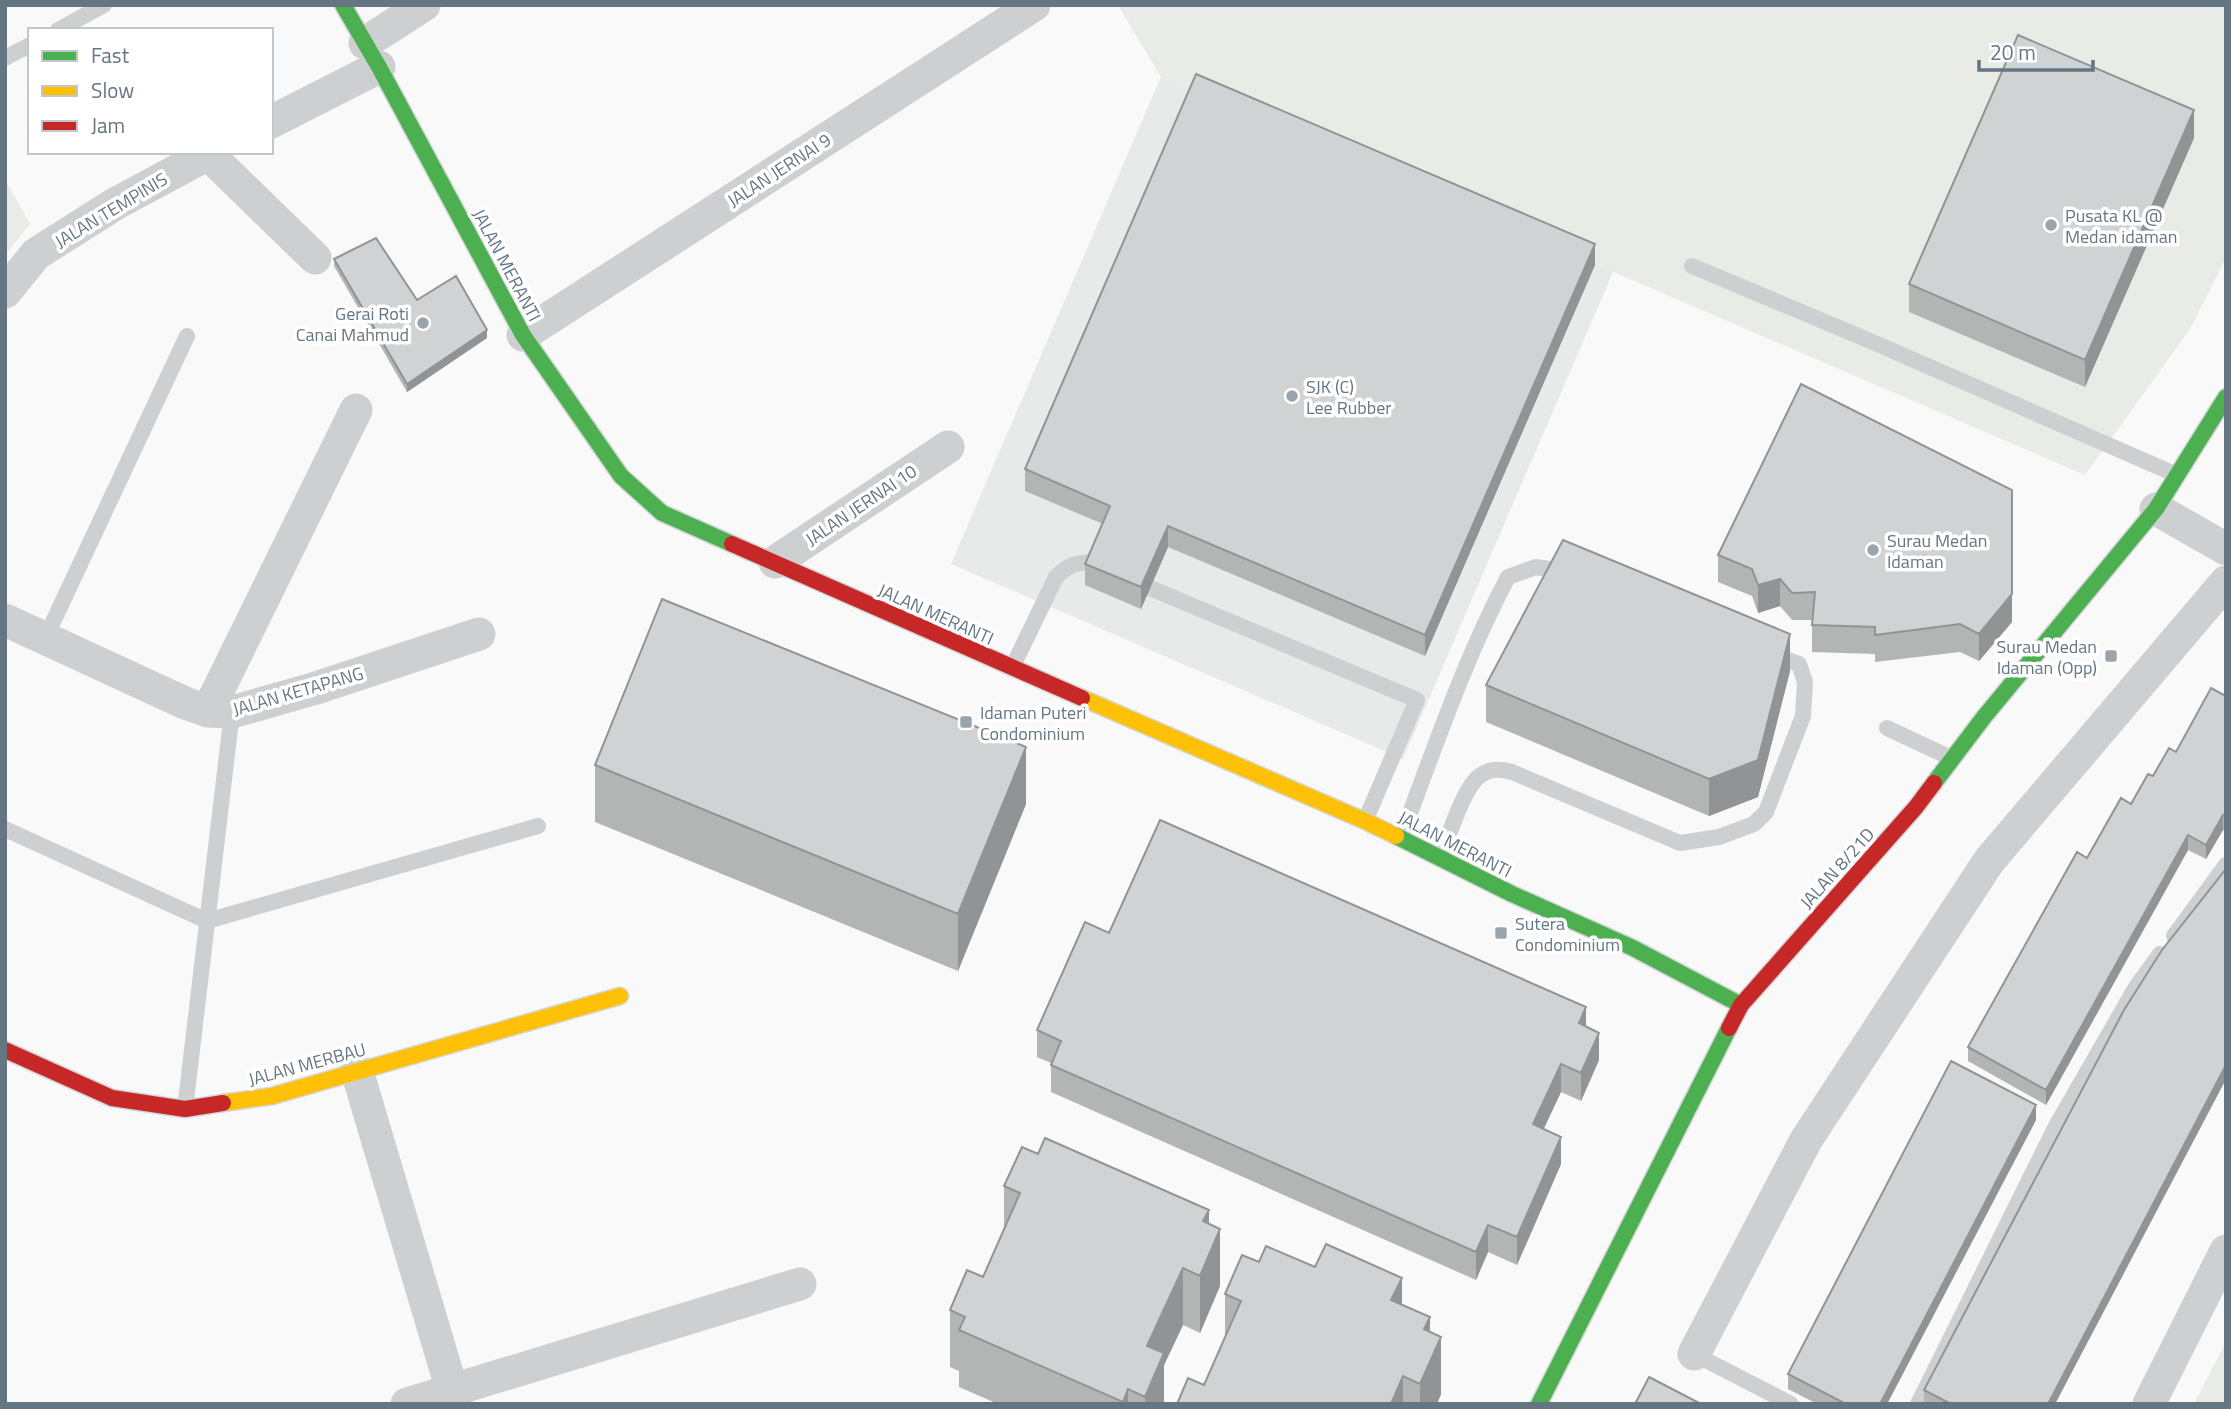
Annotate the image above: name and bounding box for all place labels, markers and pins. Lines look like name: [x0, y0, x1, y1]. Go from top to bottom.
place label: Pusata KL @ Medan idaman: [2065, 202, 2178, 250]
marker: Pusata KL @ Medan idaman: [2043, 217, 2059, 233]
place label: Gerai Roti Canai Mahmud: [296, 300, 409, 348]
marker: Gerai Roti Canai Mahmud: [415, 315, 431, 331]
place label: SJK (C) Lee Rubber: [1306, 373, 1392, 421]
marker: SJK (C) Lee Rubber: [1284, 388, 1300, 404]
place label: Surau Medan Idaman: [1887, 527, 1987, 575]
marker: Surau Medan Idaman: [1865, 542, 1881, 558]
place label: Surau Medan Idaman (Opp): [1997, 633, 2097, 681]
marker: Surau Medan Idaman (Opp): [2103, 648, 2119, 664]
place label: Idaman Puteri Condominium: [980, 699, 1086, 747]
marker: Idaman Puteri Condominium: [958, 714, 974, 730]
place label: Sutera Condominium: [1515, 910, 1620, 958]
marker: Sutera Condominium: [1493, 925, 1509, 941]

